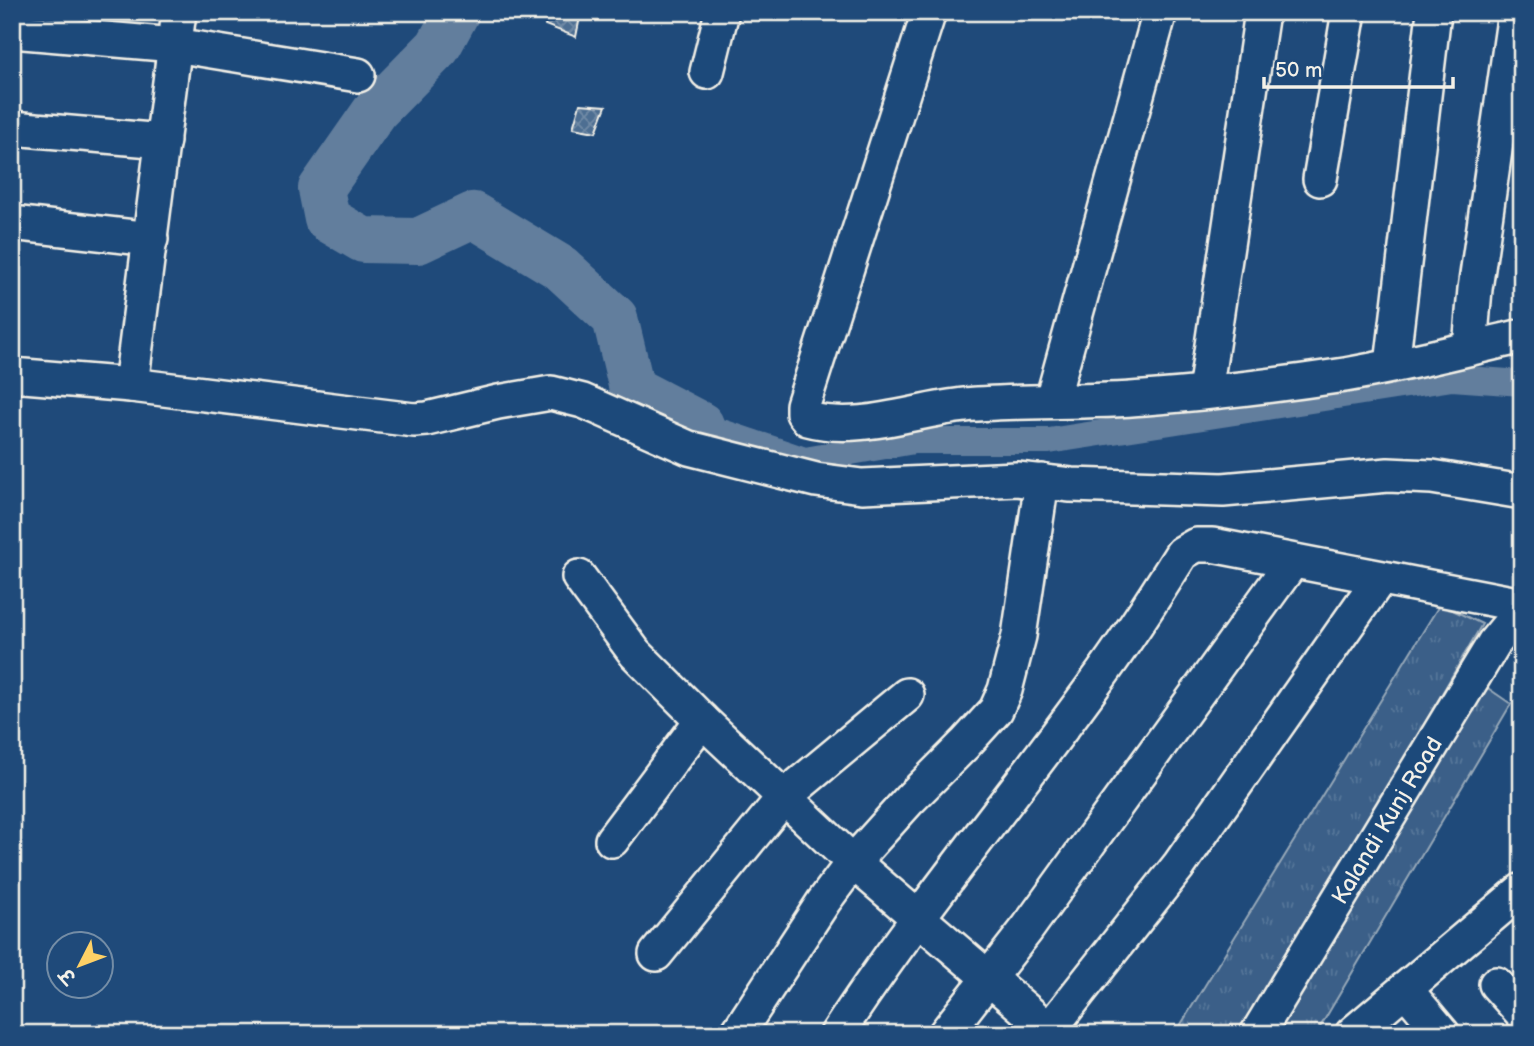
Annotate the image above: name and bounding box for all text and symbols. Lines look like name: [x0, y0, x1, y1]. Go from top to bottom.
scale bar: [1264, 46, 1454, 90]
text: 50 m: [1275, 58, 1322, 83]
street label: Kalandi Kunj Road: [1326, 732, 1449, 910]
north arrow: [46, 930, 116, 1000]
text: उ: [54, 961, 83, 989]

